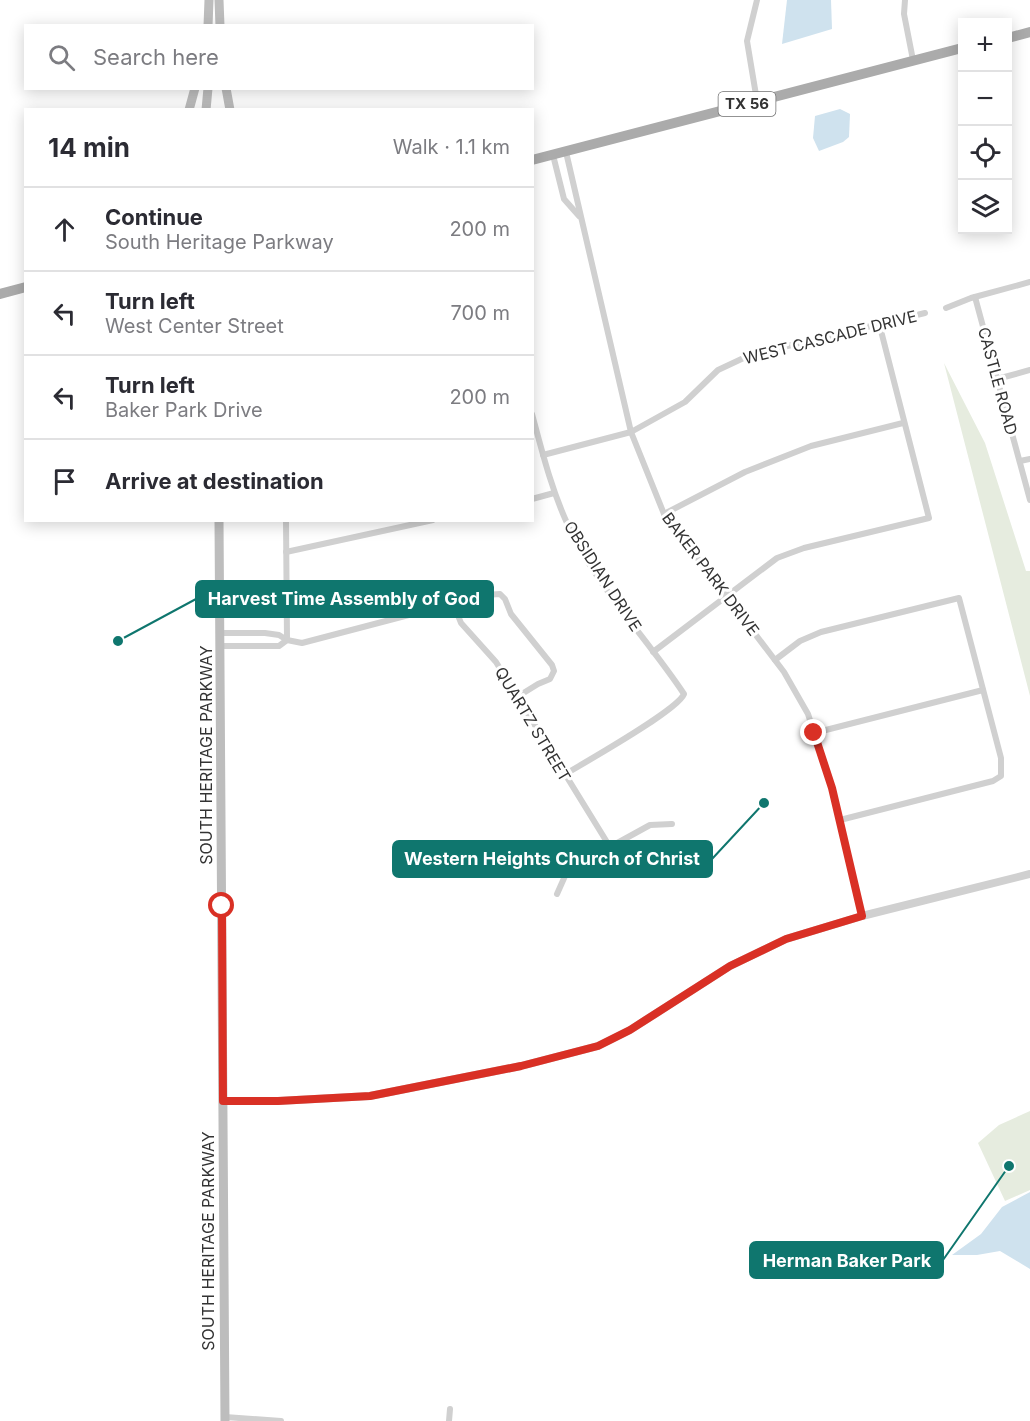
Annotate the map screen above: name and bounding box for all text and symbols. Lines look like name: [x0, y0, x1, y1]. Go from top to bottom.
map controls: [958, 18, 1012, 234]
button: +: [958, 18, 1012, 72]
search box: [24, 24, 534, 90]
icon: search: [45, 41, 78, 74]
text: Search here: [93, 44, 219, 70]
button: −: [958, 72, 1012, 126]
road number: TX 56: [718, 92, 776, 116]
button: locate: [958, 126, 1012, 180]
text: 14 min: [48, 132, 130, 163]
text: Walk · 1.1 km: [393, 135, 510, 159]
button: layers: [958, 180, 1012, 234]
text: Continue: [105, 204, 203, 230]
icon: ahead: [48, 213, 81, 246]
text: 200 m: [449, 217, 510, 241]
text: South Heritage Parkway: [105, 230, 334, 254]
text: Turn left: [105, 288, 195, 314]
icon: left: [48, 297, 81, 330]
text: 700 m: [451, 301, 510, 325]
street label: WEST CASCADE DRIVE: [741, 306, 919, 368]
text: West Center Street: [105, 314, 284, 338]
street label: CASTLE ROAD: [974, 325, 1022, 437]
text: Turn left: [105, 372, 195, 398]
icon: left: [48, 381, 81, 414]
text: 200 m: [449, 385, 510, 409]
text: Baker Park Drive: [105, 398, 263, 422]
icon: arrive: [48, 465, 81, 498]
text: Arrive at destination: [105, 468, 324, 494]
street label: BAKER PARK DRIVE: [658, 508, 764, 640]
street label: OBSIDIAN DRIVE: [560, 517, 646, 635]
callout: Harvest Time Assembly of God: [196, 581, 493, 617]
text: Harvest Time Assembly of God: [208, 588, 480, 609]
street label: SOUTH HERITAGE PARKWAY: [196, 645, 216, 865]
street label: QUARTZ STREET: [491, 663, 575, 785]
route end: [800, 719, 826, 745]
callout: Western Heights Church of Christ: [393, 841, 712, 877]
text: Western Heights Church of Christ: [404, 848, 700, 869]
route start: [208, 892, 234, 918]
street label: SOUTH HERITAGE PARKWAY: [198, 1131, 218, 1351]
callout: Herman Baker Park: [750, 1242, 943, 1278]
text: Herman Baker Park: [763, 1250, 932, 1271]

